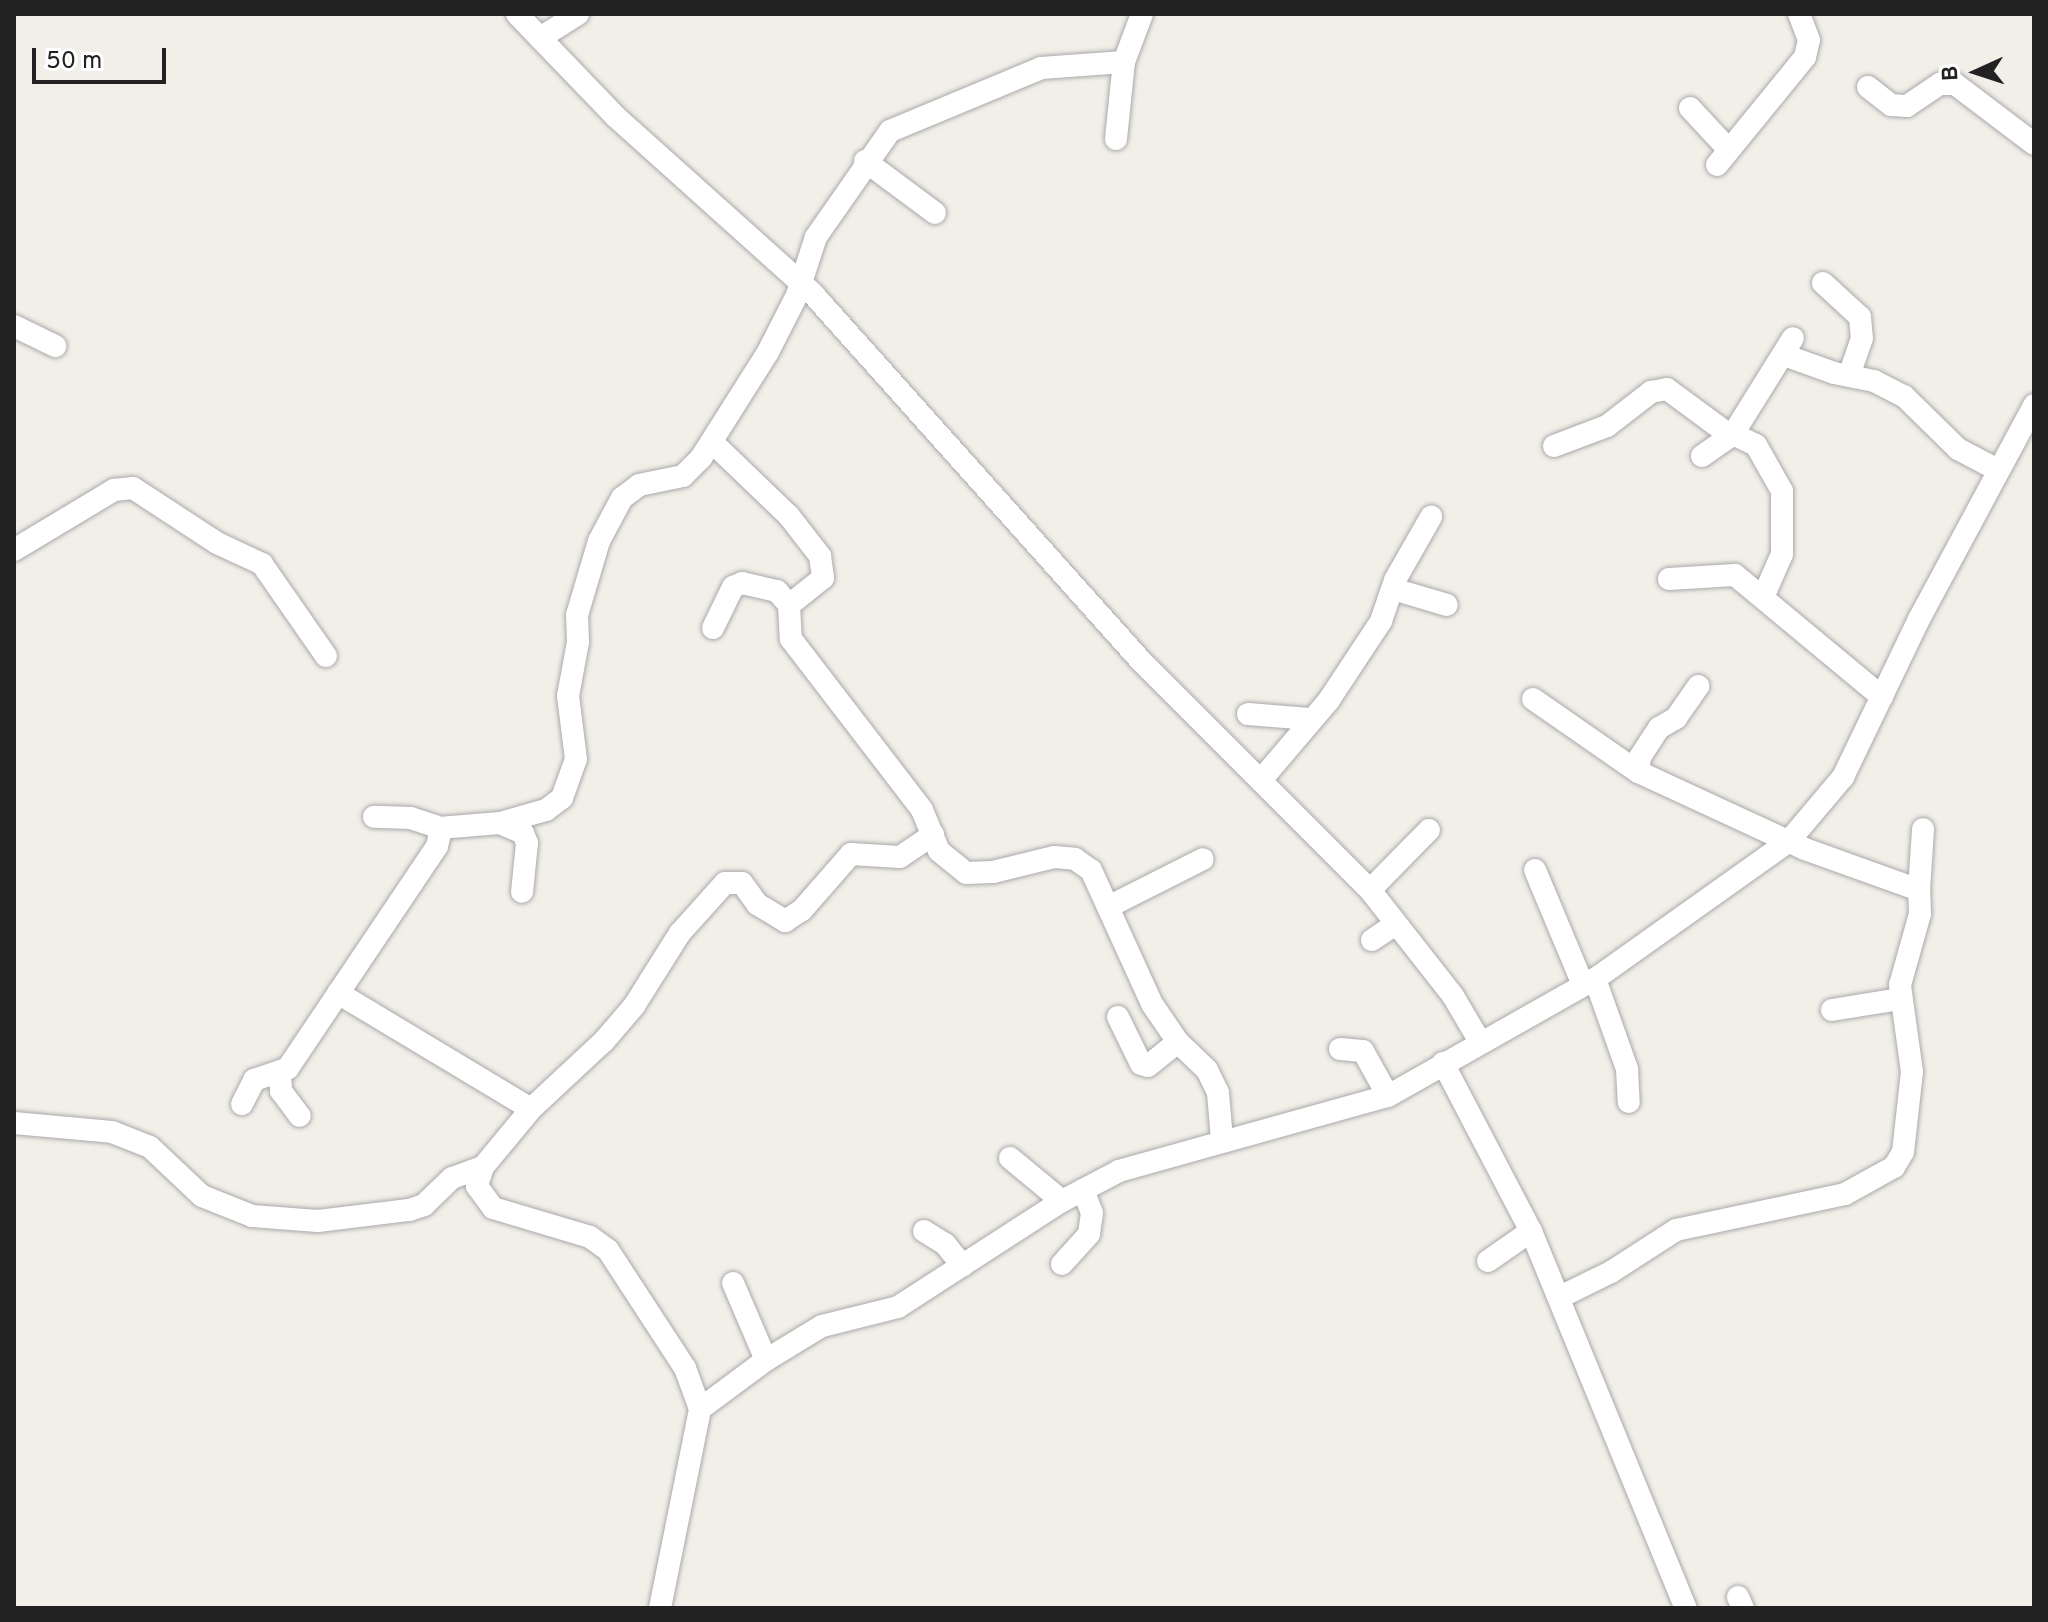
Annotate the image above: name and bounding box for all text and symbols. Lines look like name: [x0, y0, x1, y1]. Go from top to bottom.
scale bar: [36, 32, 170, 82]
north arrow: [1936, 32, 2016, 112]
text: 50 m: [46, 47, 102, 77]
text: B: [1938, 65, 1965, 82]

